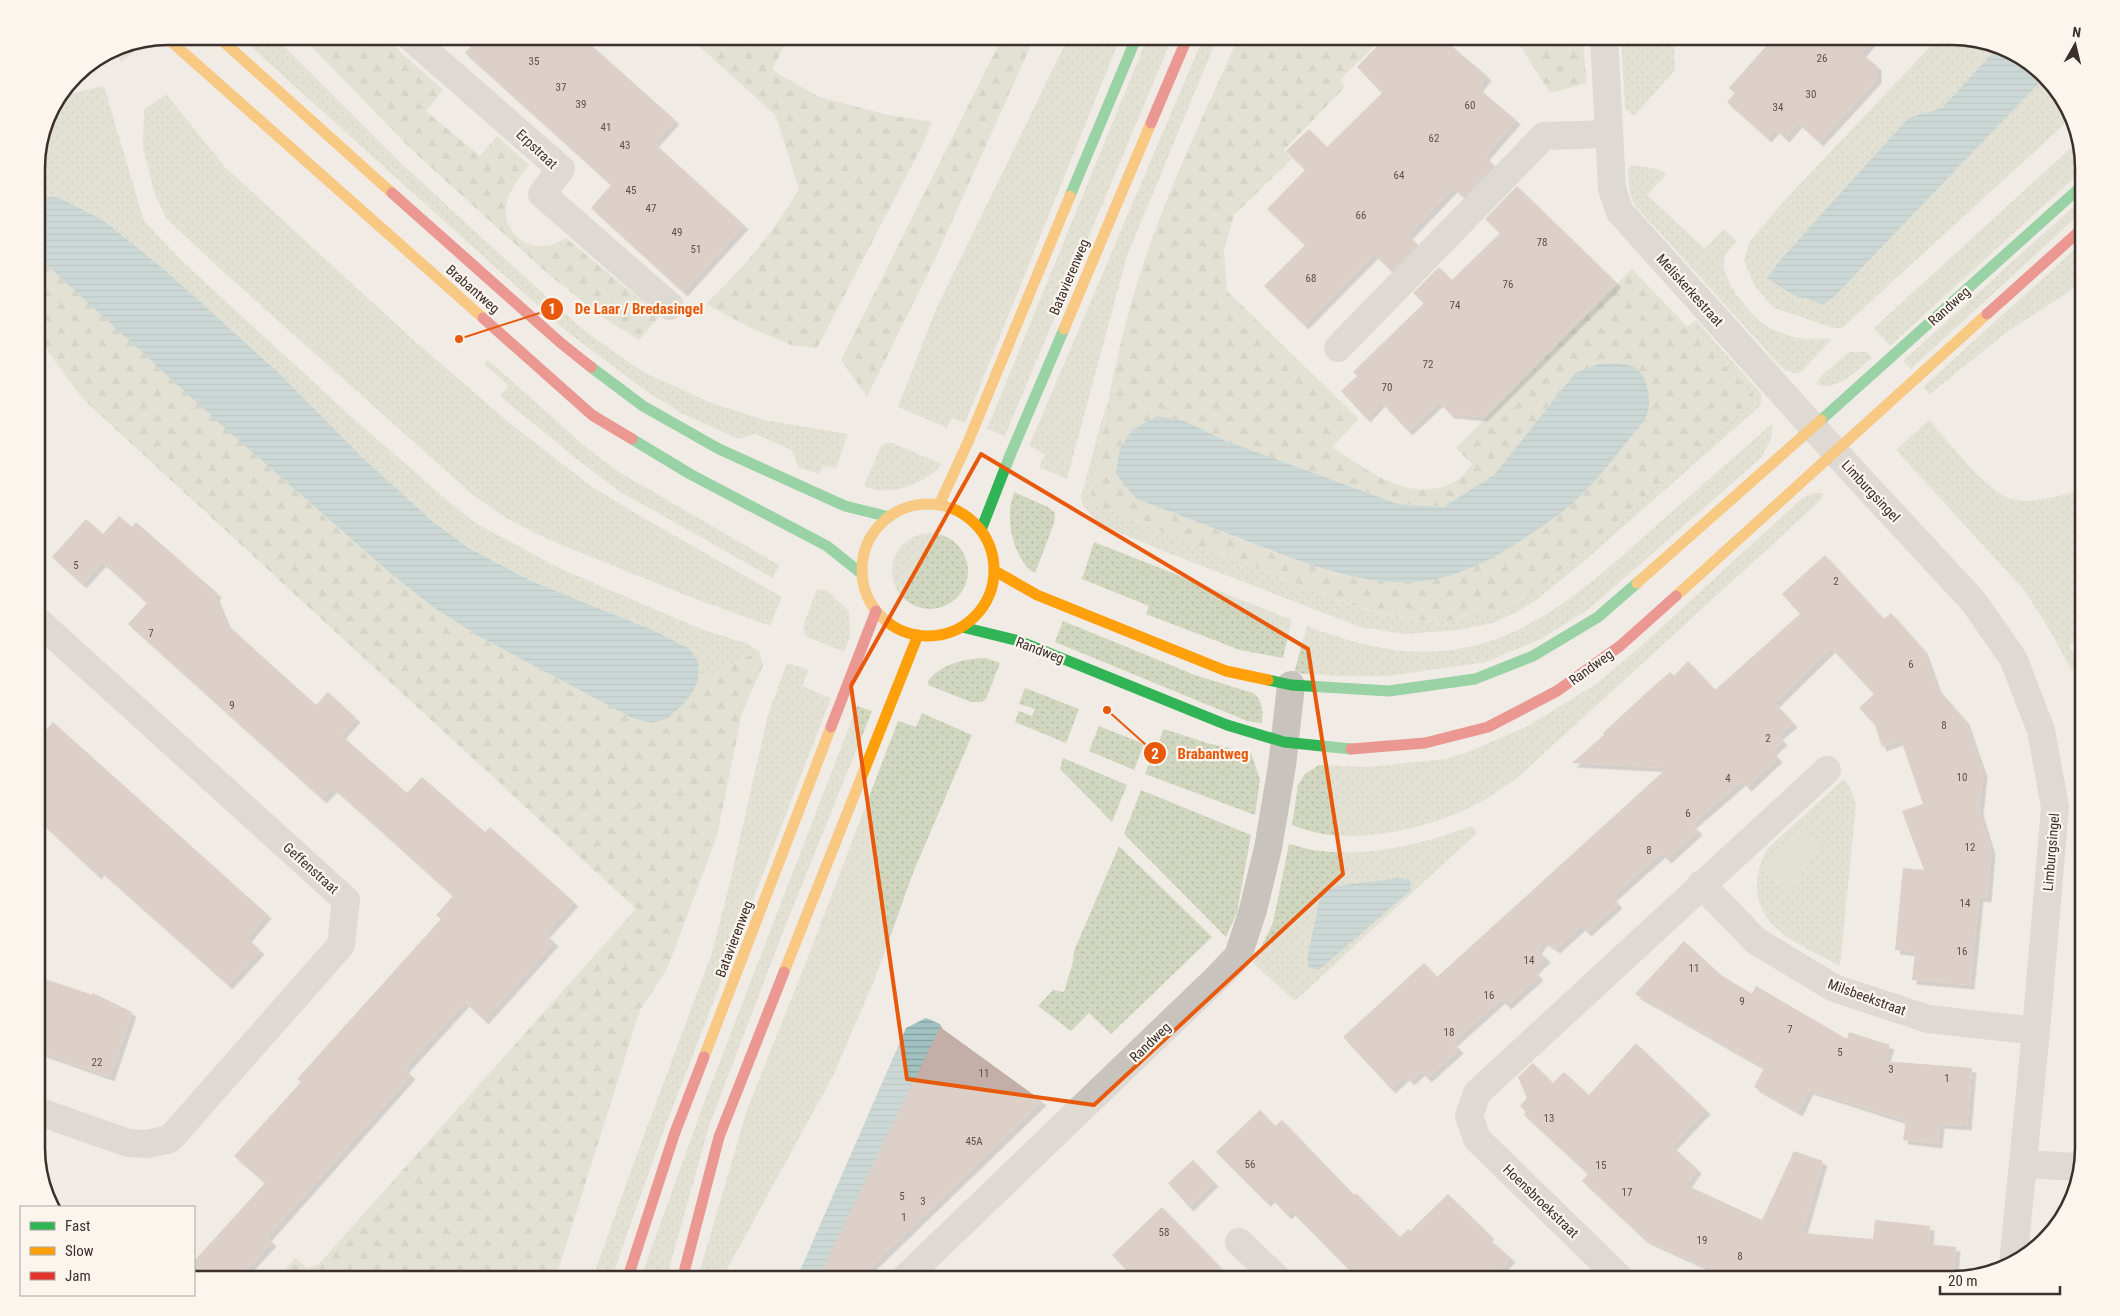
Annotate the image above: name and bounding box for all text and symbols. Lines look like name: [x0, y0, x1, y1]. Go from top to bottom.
north arrow: [2050, 20, 2100, 70]
text: N: [2071, 24, 2082, 41]
house number: 26: [1817, 52, 1827, 65]
house number: 35: [529, 55, 539, 68]
house number: 37: [556, 81, 566, 94]
house number: 30: [1806, 88, 1816, 101]
house number: 39: [576, 98, 586, 111]
house number: 60: [1465, 99, 1475, 112]
house number: 34: [1773, 101, 1784, 114]
house number: 41: [601, 121, 611, 134]
street label: Erpstraat: [513, 126, 561, 172]
house number: 62: [1429, 132, 1439, 145]
house number: 43: [620, 139, 630, 152]
house number: 64: [1394, 169, 1405, 182]
house number: 45: [626, 184, 636, 197]
house number: 47: [646, 202, 656, 215]
house number: 66: [1356, 209, 1366, 222]
house number: 49: [672, 226, 682, 239]
house number: 78: [1537, 236, 1547, 249]
street label: Batavierenweg: [1046, 237, 1092, 317]
house number: 51: [691, 243, 701, 256]
street label: Meliskerkestraat: [1653, 251, 1727, 329]
street label: Brabantweg: [443, 261, 503, 317]
house number: 68: [1306, 272, 1316, 285]
house number: 76: [1503, 278, 1513, 291]
street label: Randweg: [1925, 283, 1973, 329]
callout: De Laar / Bredasingel: [540, 294, 713, 324]
house number: 74: [1450, 299, 1461, 312]
text: 1: [548, 300, 556, 318]
text: De Laar / Bredasingel: [575, 300, 703, 318]
house number: 72: [1423, 358, 1433, 371]
house number: 70: [1382, 381, 1392, 394]
street label: Limburgsingel: [1838, 457, 1904, 525]
house number: 5: [73, 559, 79, 572]
house number: 2: [1833, 575, 1839, 588]
house number: 7: [148, 627, 154, 640]
street label: Randweg: [1014, 633, 1066, 667]
street label: Randweg: [1566, 646, 1616, 688]
house number: 6: [1908, 658, 1914, 671]
house number: 9: [229, 699, 235, 712]
house number: 8: [1941, 719, 1947, 732]
house number: 2: [1765, 732, 1771, 745]
callout: Brabantweg: [1143, 738, 1259, 768]
text: 2: [1151, 745, 1159, 763]
text: Brabantweg: [1178, 745, 1248, 763]
house number: 10: [1957, 771, 1967, 784]
house number: 4: [1725, 772, 1731, 785]
house number: 6: [1685, 807, 1691, 820]
street label: Limburgsingel: [2040, 812, 2062, 892]
street label: Geffenstraat: [280, 839, 342, 897]
house number: 12: [1965, 841, 1975, 854]
house number: 8: [1646, 844, 1652, 857]
house number: 14: [1960, 897, 1971, 910]
street label: Batavierenweg: [712, 898, 756, 980]
house number: 16: [1957, 945, 1967, 958]
house number: 14: [1524, 954, 1535, 967]
house number: 11: [1689, 962, 1699, 975]
street label: Milsbeekstraat: [1826, 975, 1908, 1019]
house number: 16: [1484, 989, 1494, 1002]
house number: 9: [1739, 995, 1745, 1008]
street label: Randweg: [1126, 1019, 1174, 1065]
house number: 7: [1787, 1023, 1793, 1036]
house number: 18: [1444, 1026, 1454, 1039]
house number: 5: [1837, 1046, 1843, 1059]
house number: 22: [92, 1056, 102, 1069]
house number: 3: [1888, 1063, 1894, 1076]
house number: 11: [979, 1067, 989, 1080]
house number: 1: [1944, 1072, 1950, 1085]
house number: 13: [1544, 1112, 1554, 1125]
house number: 45A: [965, 1135, 983, 1148]
house number: 56: [1245, 1158, 1255, 1171]
house number: 15: [1596, 1159, 1606, 1172]
street label: Hoensbroekstraat: [1500, 1161, 1582, 1241]
house number: 17: [1622, 1186, 1632, 1199]
house number: 5: [899, 1190, 905, 1203]
house number: 3: [920, 1195, 926, 1208]
legend: [20, 1206, 195, 1296]
house number: 1: [901, 1211, 907, 1224]
text: Fast: [65, 1217, 90, 1235]
house number: 58: [1159, 1226, 1169, 1239]
house number: 19: [1697, 1234, 1707, 1247]
text: Slow: [65, 1242, 94, 1260]
house number: 8: [1737, 1250, 1743, 1263]
scale bar: [1940, 1264, 2060, 1296]
text: Jam: [65, 1267, 91, 1285]
text: 20 m: [1948, 1272, 1978, 1290]

